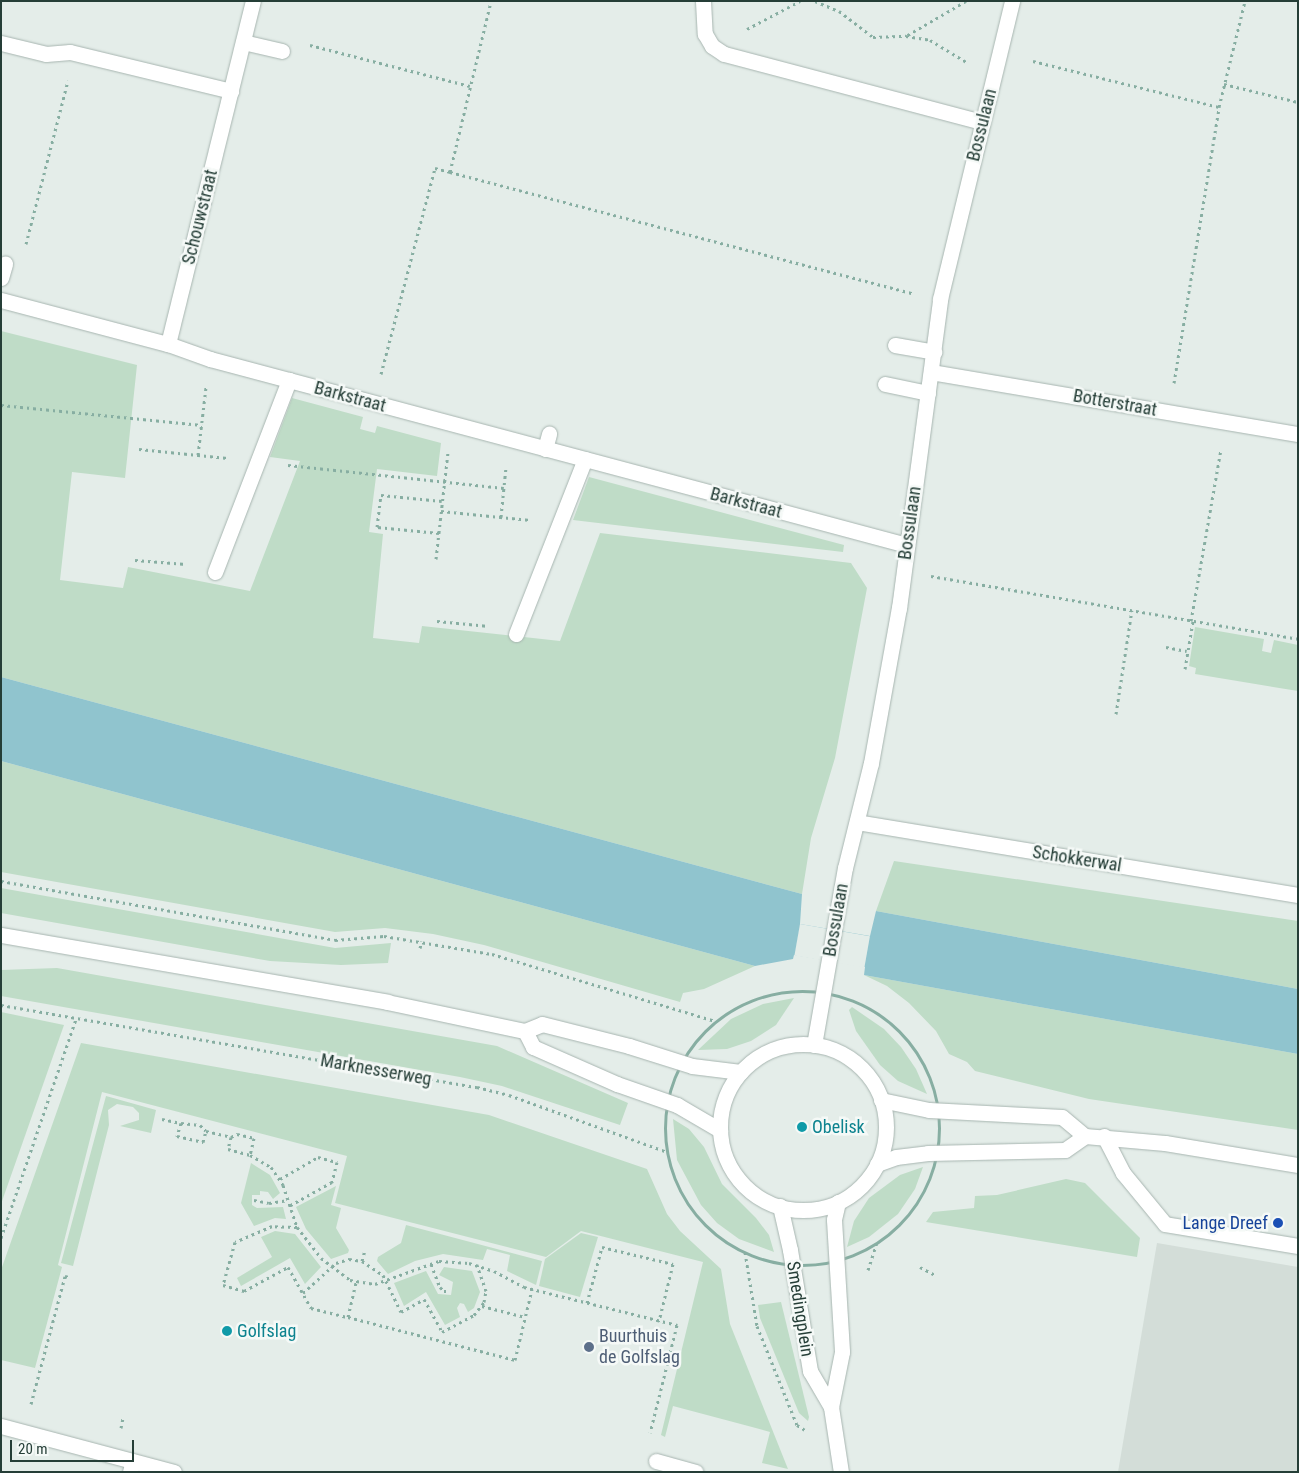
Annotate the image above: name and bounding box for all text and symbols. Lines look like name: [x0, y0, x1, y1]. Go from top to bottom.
street label: Bossulaan: [963, 86, 1001, 164]
street label: Schouwstraat: [178, 167, 222, 267]
street label: Barkstraat: [312, 377, 388, 417]
street label: Botterstraat: [1071, 385, 1159, 421]
street label: Barkstraat: [708, 483, 784, 523]
street label: Bossulaan: [894, 485, 926, 561]
street label: Schokkerwal: [1031, 841, 1123, 877]
street label: Bossulaan: [819, 882, 853, 958]
street label: Marknesserweg: [319, 1050, 433, 1090]
place label: Obelisk: [812, 1116, 865, 1138]
marker: Obelisk: [796, 1121, 808, 1133]
place label: Lange Dreef: [1182, 1212, 1268, 1234]
marker: Lange Dreef: [1272, 1217, 1284, 1229]
street label: Smedingplein: [782, 1260, 818, 1358]
place label: Golfslag: [237, 1320, 296, 1342]
marker: Golfslag: [221, 1325, 233, 1337]
place label: Buurthuis de Golfslag: [599, 1326, 680, 1368]
marker: Buurthuis de Golfslag: [583, 1341, 595, 1353]
scale bar: [12, 1430, 136, 1462]
text: 20 m: [18, 1440, 48, 1458]

